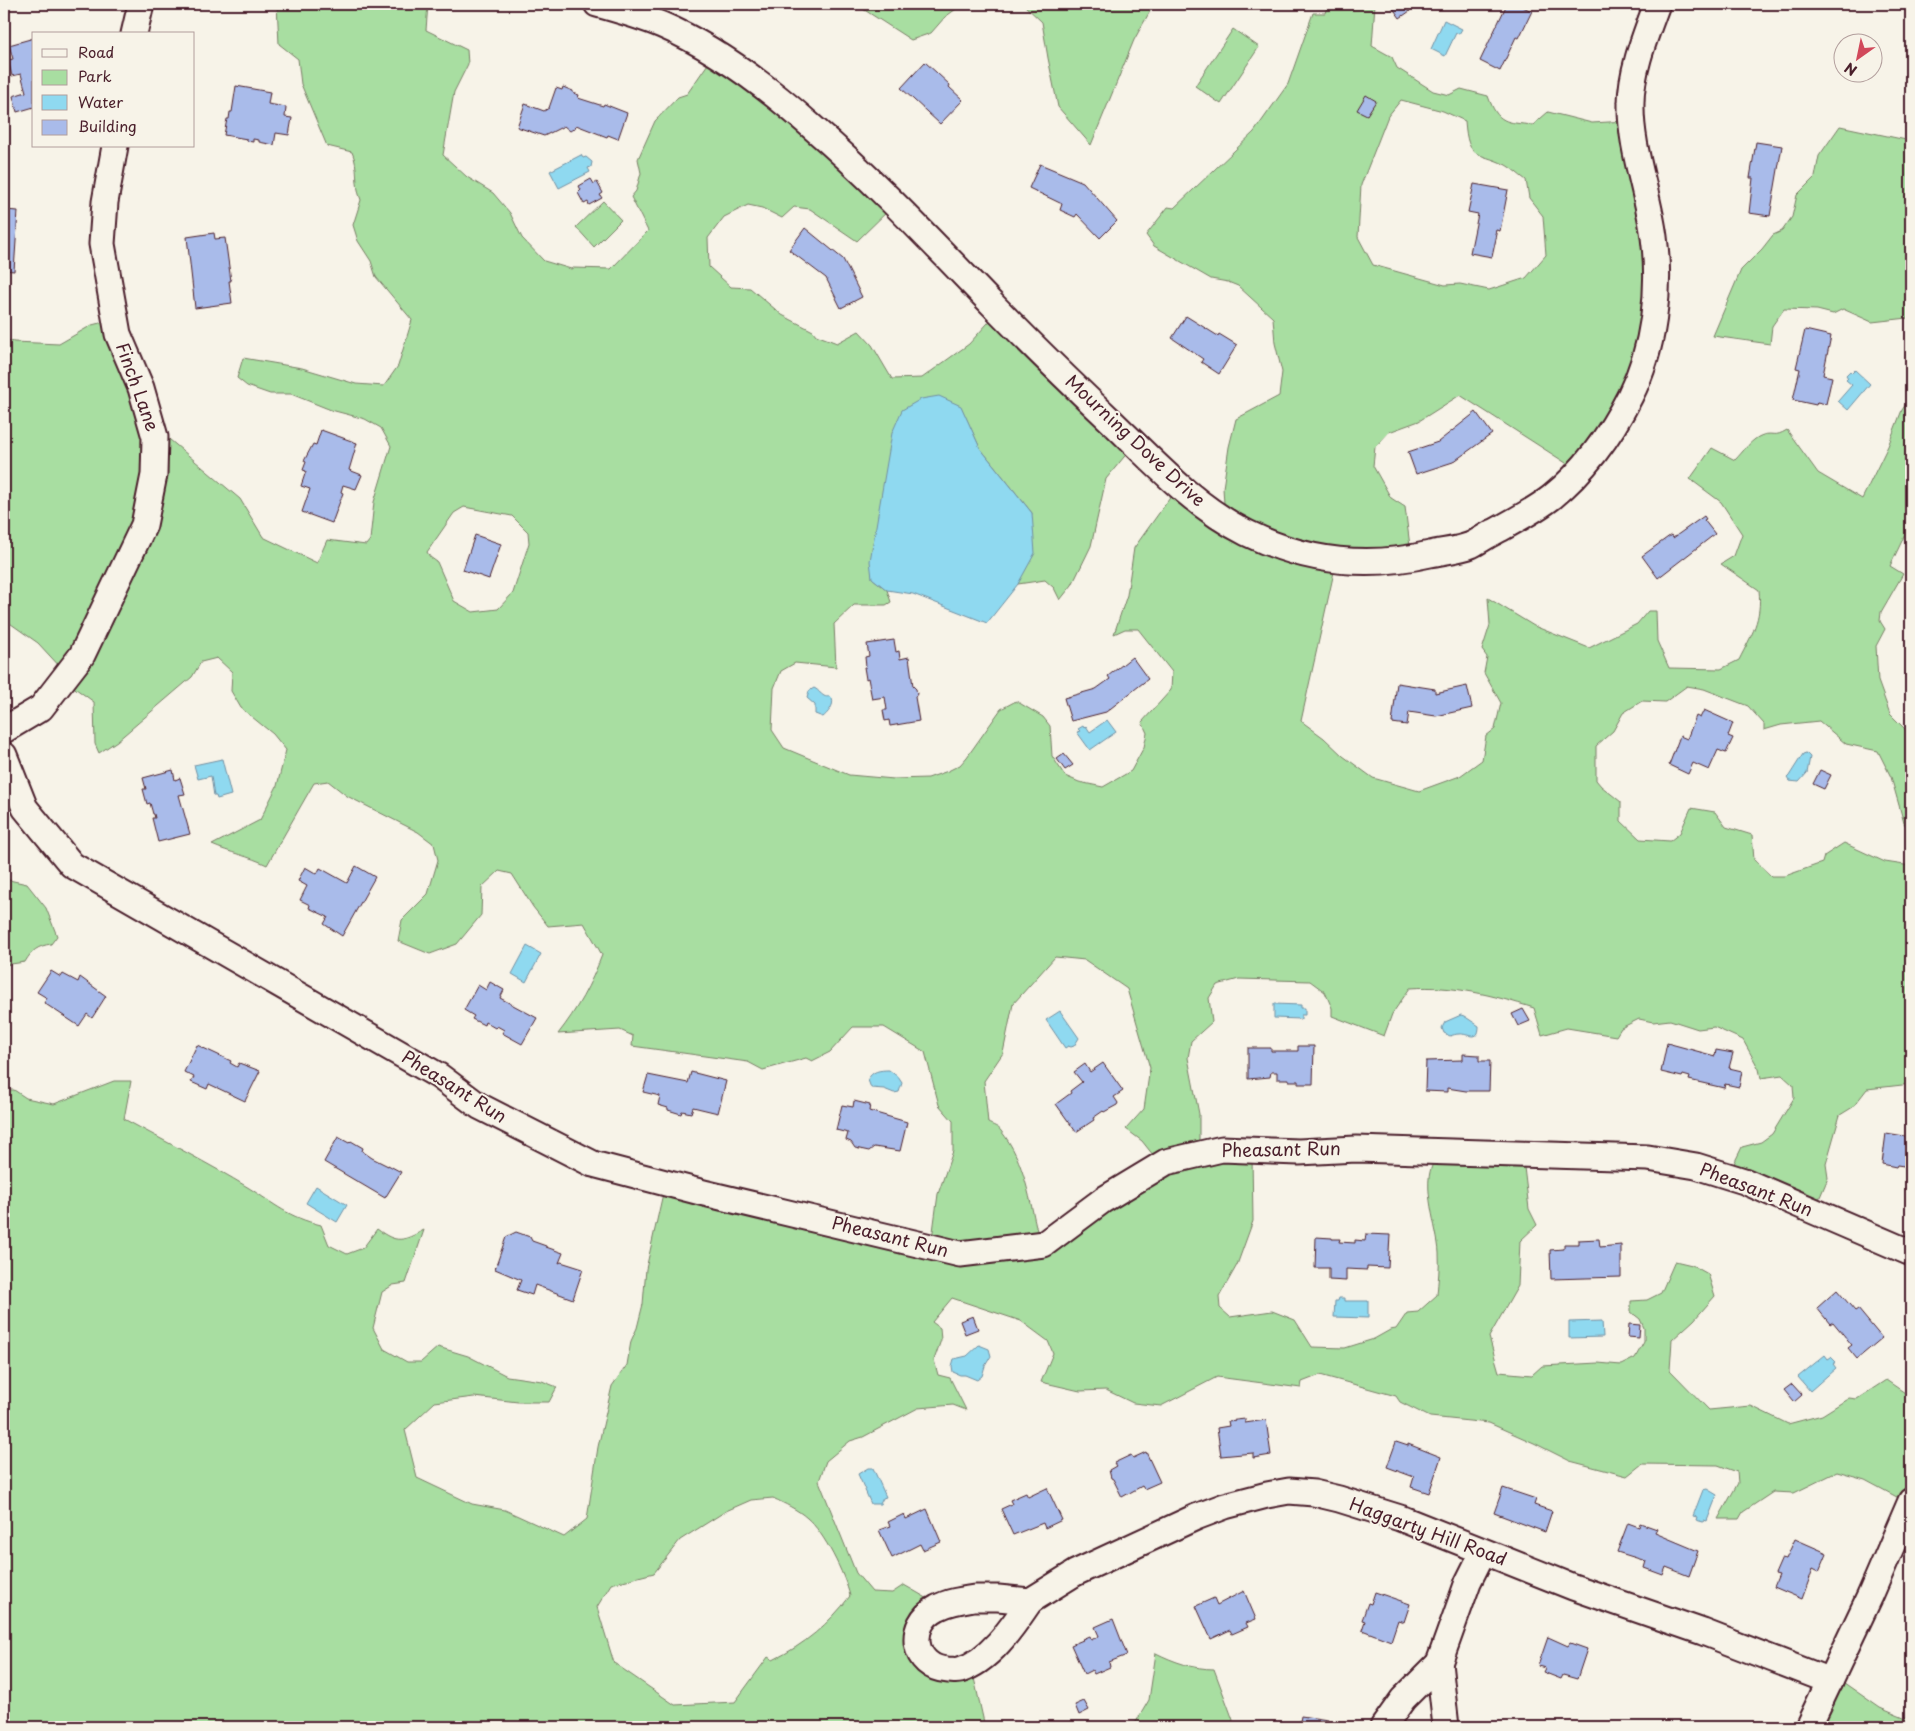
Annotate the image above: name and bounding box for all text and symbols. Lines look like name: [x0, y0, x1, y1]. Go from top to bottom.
legend: [32, 32, 195, 148]
north arrow: [1832, 32, 1882, 82]
text: Road: [78, 40, 114, 63]
text: N: [1840, 57, 1861, 81]
text: Park: [78, 64, 112, 87]
text: Water: [78, 90, 123, 113]
text: Building: [78, 114, 137, 137]
street label: Finch Lane: [110, 338, 167, 435]
street label: Mourning Dove Drive: [1060, 368, 1212, 512]
street label: Pheasant Run: [397, 1043, 513, 1129]
street label: Pheasant Run: [1221, 1134, 1341, 1163]
street label: Pheasant Run: [1696, 1155, 1817, 1223]
street label: Pheasant Run: [829, 1208, 951, 1263]
street label: Haggarty Hill Road: [1346, 1490, 1511, 1572]

